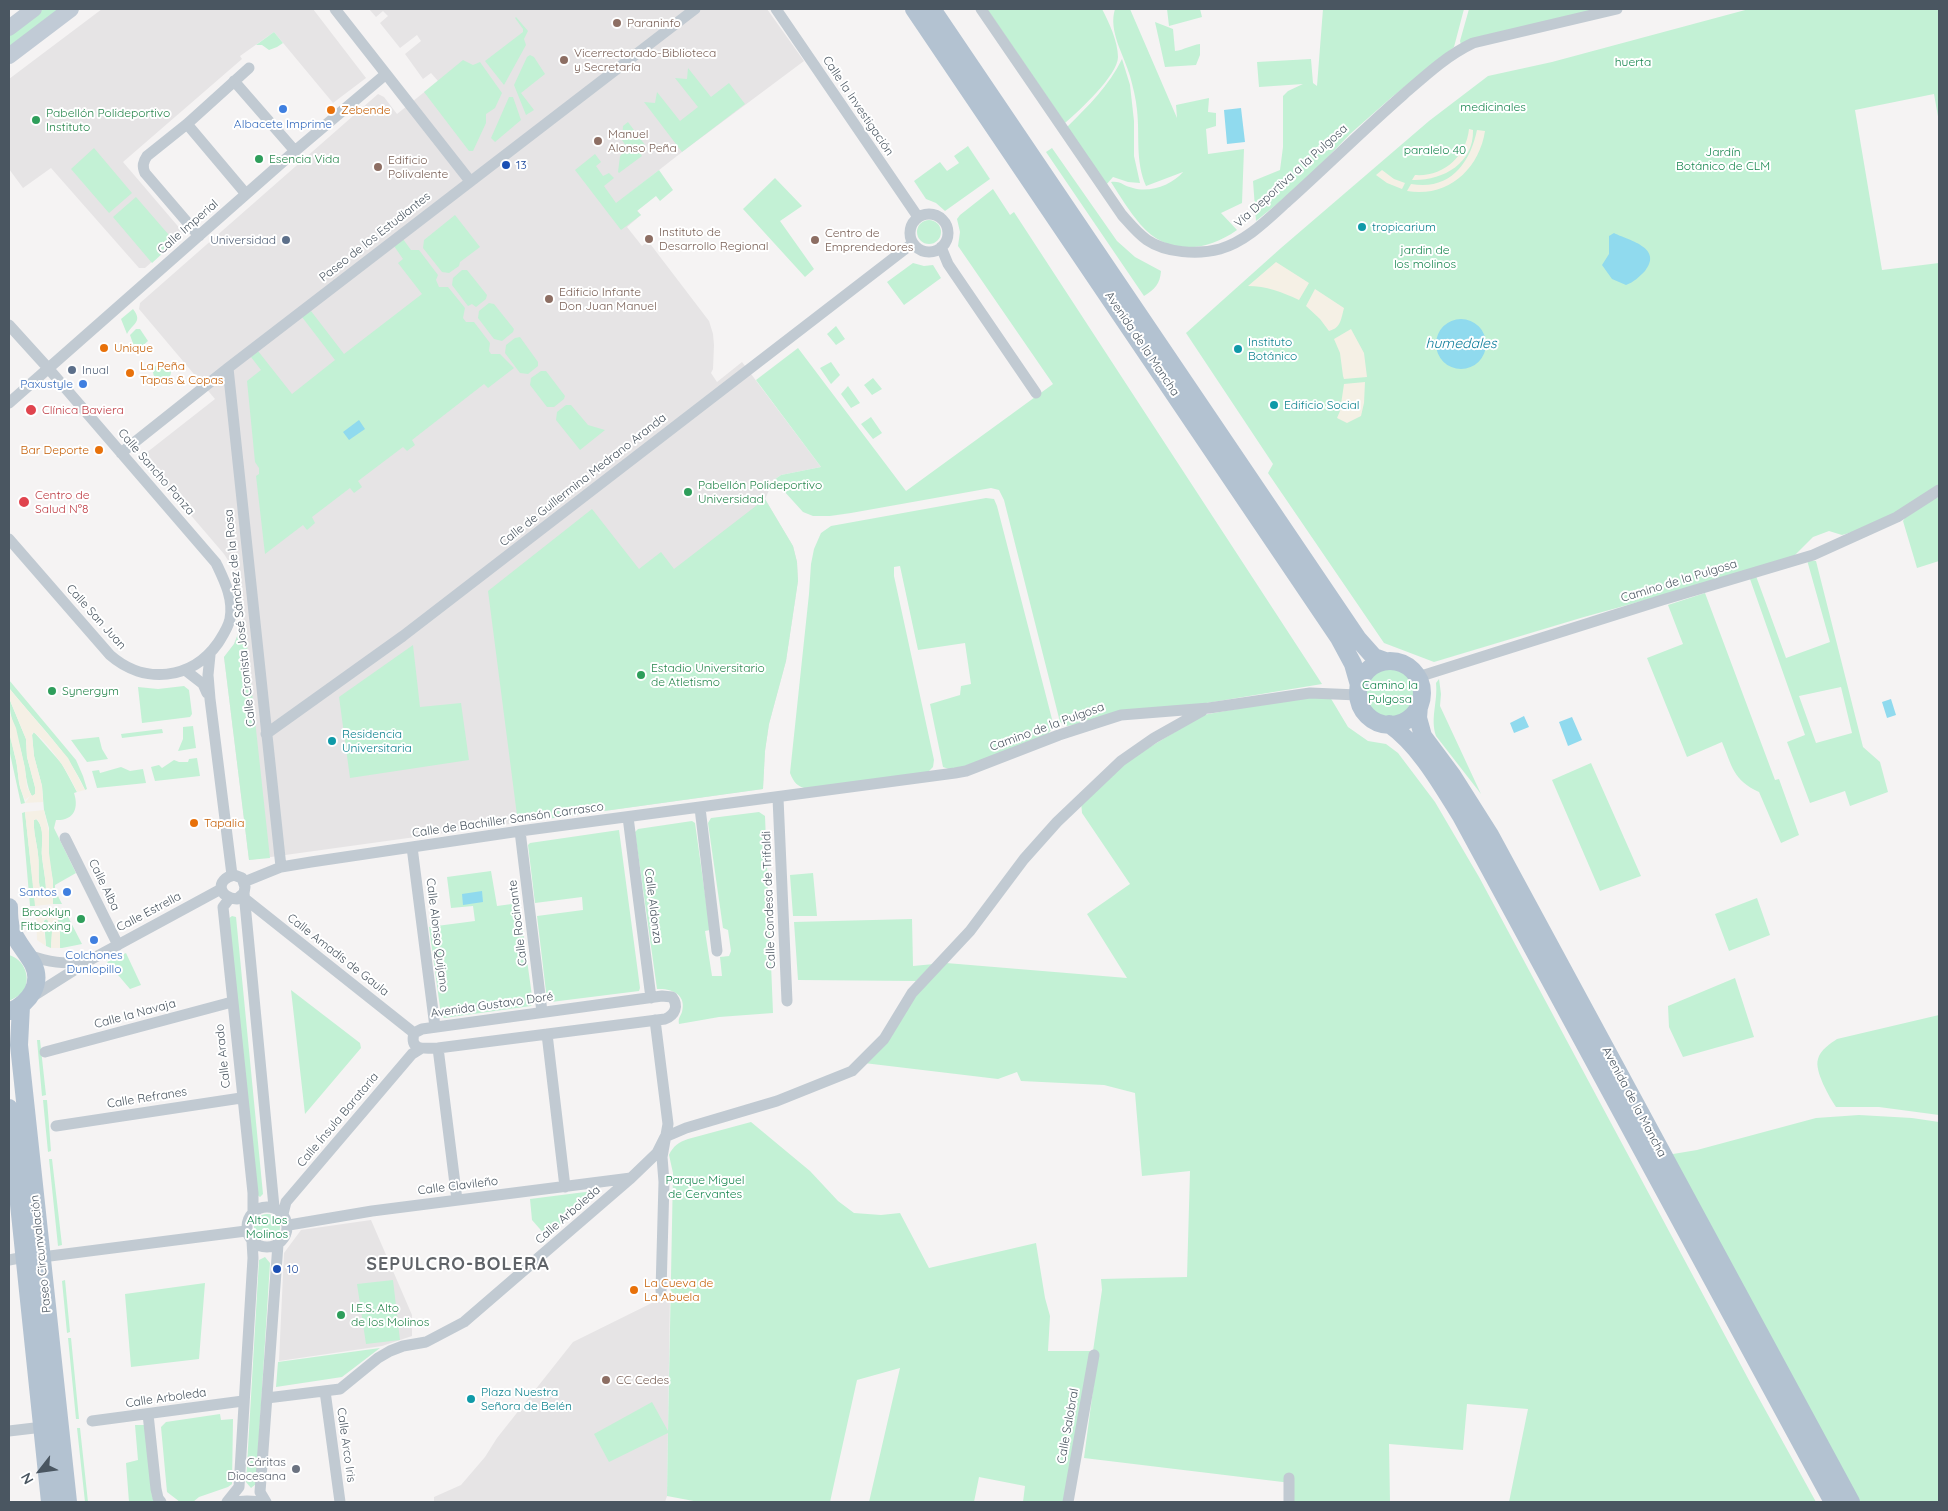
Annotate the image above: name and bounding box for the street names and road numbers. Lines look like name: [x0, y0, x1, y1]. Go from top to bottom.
street label: Calle la Investigación: [819, 54, 897, 158]
street label: Vía Deportiva a la Pulgosa: [1232, 121, 1350, 231]
street label: Paseo de los Estudiantes: [317, 189, 433, 285]
street label: Calle Imperial: [155, 197, 221, 257]
street label: Avenida de la Mancha: [1102, 289, 1182, 399]
street label: Calle de Guillermina Medrano Aranda: [497, 410, 669, 550]
street label: Calle Sancho Panza: [115, 426, 197, 518]
street label: Calle Cronista José Sánchez de la Rosa: [221, 509, 259, 727]
street label: Camino de la Pulgosa: [1619, 556, 1739, 606]
street label: Calle San Juan: [63, 581, 129, 653]
street label: Camino de la Pulgosa: [988, 700, 1106, 754]
street label: Calle de Bachiller Sansón Carrasco: [411, 799, 605, 841]
street label: Calle Condesa de Trifaldi: [759, 831, 779, 969]
street label: Calle Alba: [85, 857, 123, 913]
street label: Calle Aldonza: [641, 868, 665, 944]
street label: Calle Alonso Quijano: [423, 877, 451, 993]
street label: Calle Rocinante: [506, 879, 530, 967]
street label: Calle Estrella: [114, 889, 184, 935]
street label: Calle Amadís de Gaula: [284, 911, 392, 999]
street label: Avenida Gustavo Doré: [430, 989, 554, 1021]
street label: Calle la Navaja: [93, 996, 177, 1032]
street label: Calle Arado: [212, 1023, 234, 1089]
street label: Avenida de la Mancha: [1599, 1044, 1669, 1160]
street label: Calle Ínsula Barataria: [294, 1070, 382, 1170]
street label: Calle Refranes: [106, 1085, 188, 1111]
street label: Calle Clavileño: [417, 1174, 499, 1198]
street label: Calle Arboleda: [533, 1183, 603, 1247]
street label: Paseo Circunvalación: [28, 1194, 54, 1314]
street label: Calle Arboleda: [125, 1385, 207, 1411]
street label: Calle Salobral: [1054, 1387, 1082, 1465]
street label: Calle Arco Iris: [334, 1407, 358, 1483]

